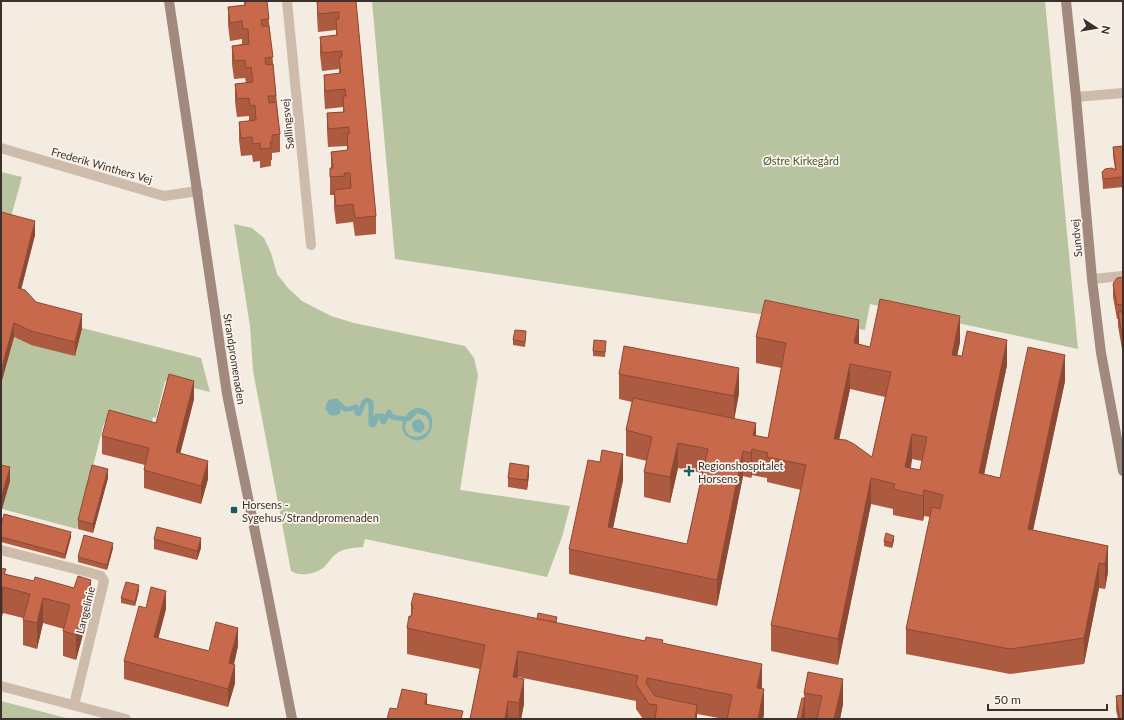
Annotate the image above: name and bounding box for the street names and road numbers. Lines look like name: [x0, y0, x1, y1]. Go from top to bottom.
street label: Søllingsvej: [278, 98, 296, 150]
street label: Frederik Winthers Vej: [50, 144, 154, 186]
street label: Sundvej: [1068, 218, 1084, 258]
street label: Strandpromenaden: [221, 313, 249, 405]
street label: Langelinie: [73, 585, 97, 635]

